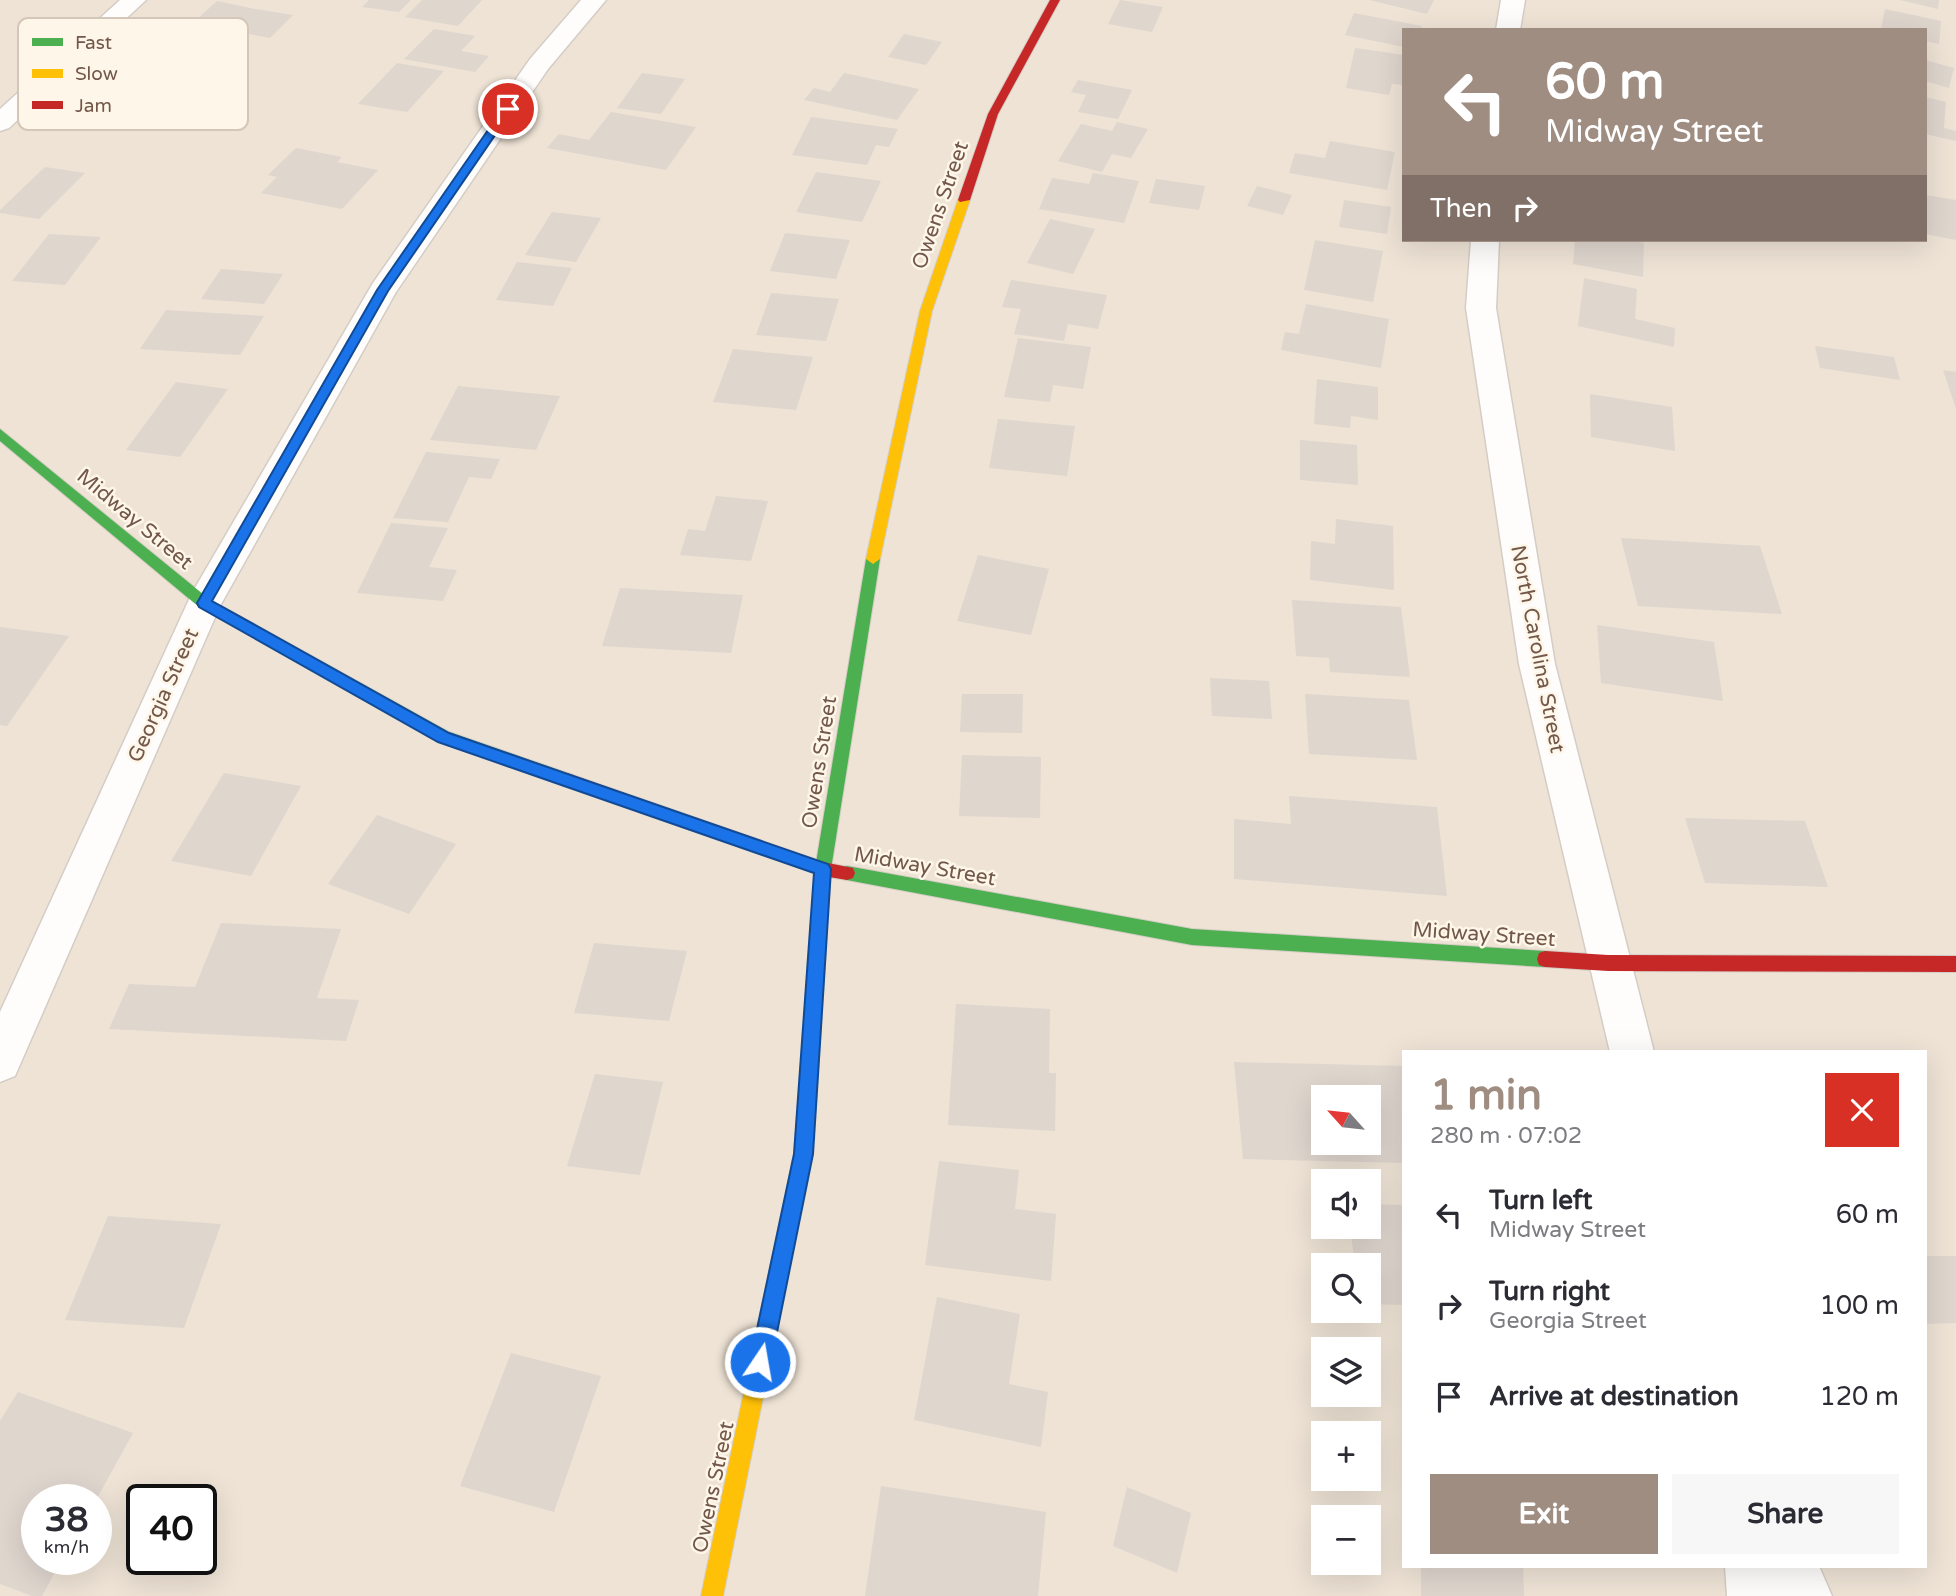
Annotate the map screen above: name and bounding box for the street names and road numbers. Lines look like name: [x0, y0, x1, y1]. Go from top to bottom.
street label: Owens Street: [907, 138, 974, 272]
street label: Midway Street: [72, 464, 198, 575]
street label: North Carolina Street: [1505, 543, 1570, 755]
street label: Georgia Street: [123, 624, 204, 766]
street label: Owens Street: [797, 694, 842, 830]
street label: Midway Street: [852, 842, 998, 891]
street label: Midway Street: [1412, 917, 1556, 952]
street label: Owens Street: [687, 1419, 740, 1555]

